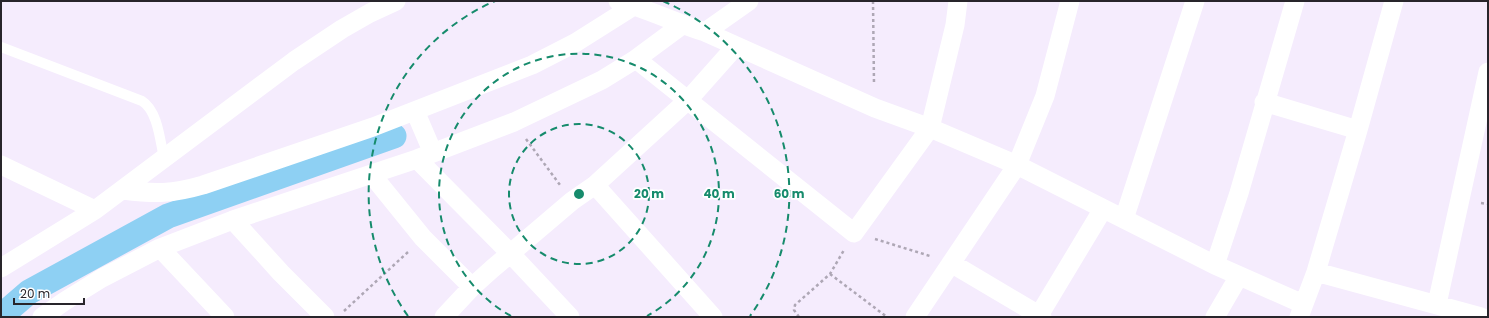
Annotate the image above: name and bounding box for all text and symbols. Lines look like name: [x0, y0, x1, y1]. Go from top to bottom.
text: 20 m: [634, 185, 664, 202]
text: 40 m: [703, 185, 735, 202]
text: 60 m: [774, 185, 805, 202]
centre of rings: [572, 187, 586, 201]
scale bar: [14, 280, 84, 306]
text: 20 m: [20, 285, 50, 302]

